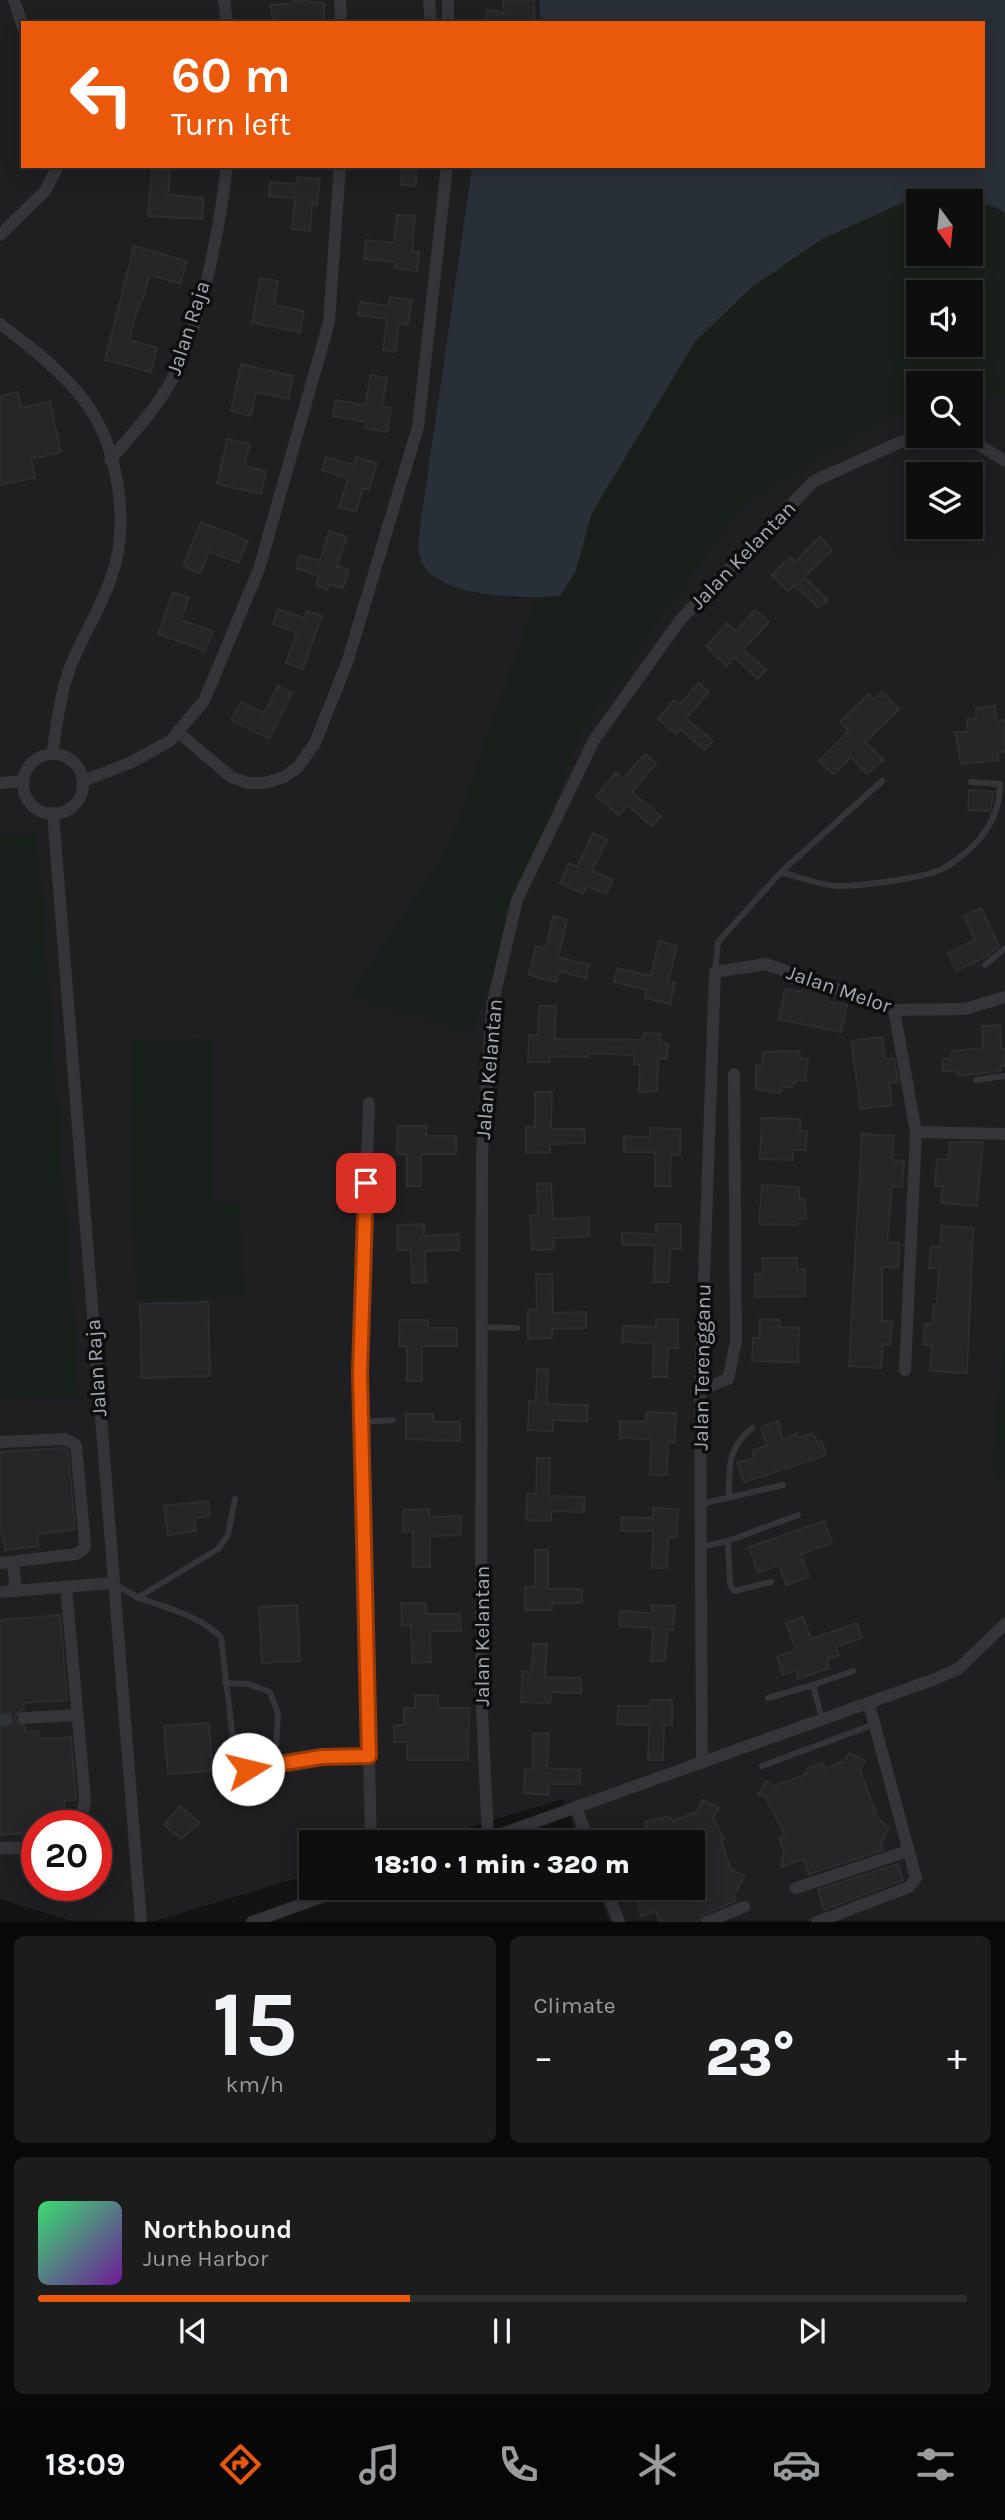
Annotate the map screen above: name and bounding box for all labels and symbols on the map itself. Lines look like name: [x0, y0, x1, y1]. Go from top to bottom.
north arrow: [906, 189, 984, 266]
street label: Jalan Raja: [161, 278, 215, 378]
street label: Jalan Kelantan: [685, 496, 801, 614]
street label: Jalan Melor: [784, 960, 895, 1018]
street label: Jalan Kelantan: [471, 998, 507, 1140]
pin: [336, 1153, 396, 1213]
street label: Jalan Terengganu: [689, 1284, 715, 1450]
street label: Jalan Raja: [81, 1318, 111, 1418]
street label: Jalan Kelantan: [470, 1566, 494, 1706]
position arrow: [211, 1732, 285, 1806]
speed limit sign: 20: [21, 1810, 112, 1901]

